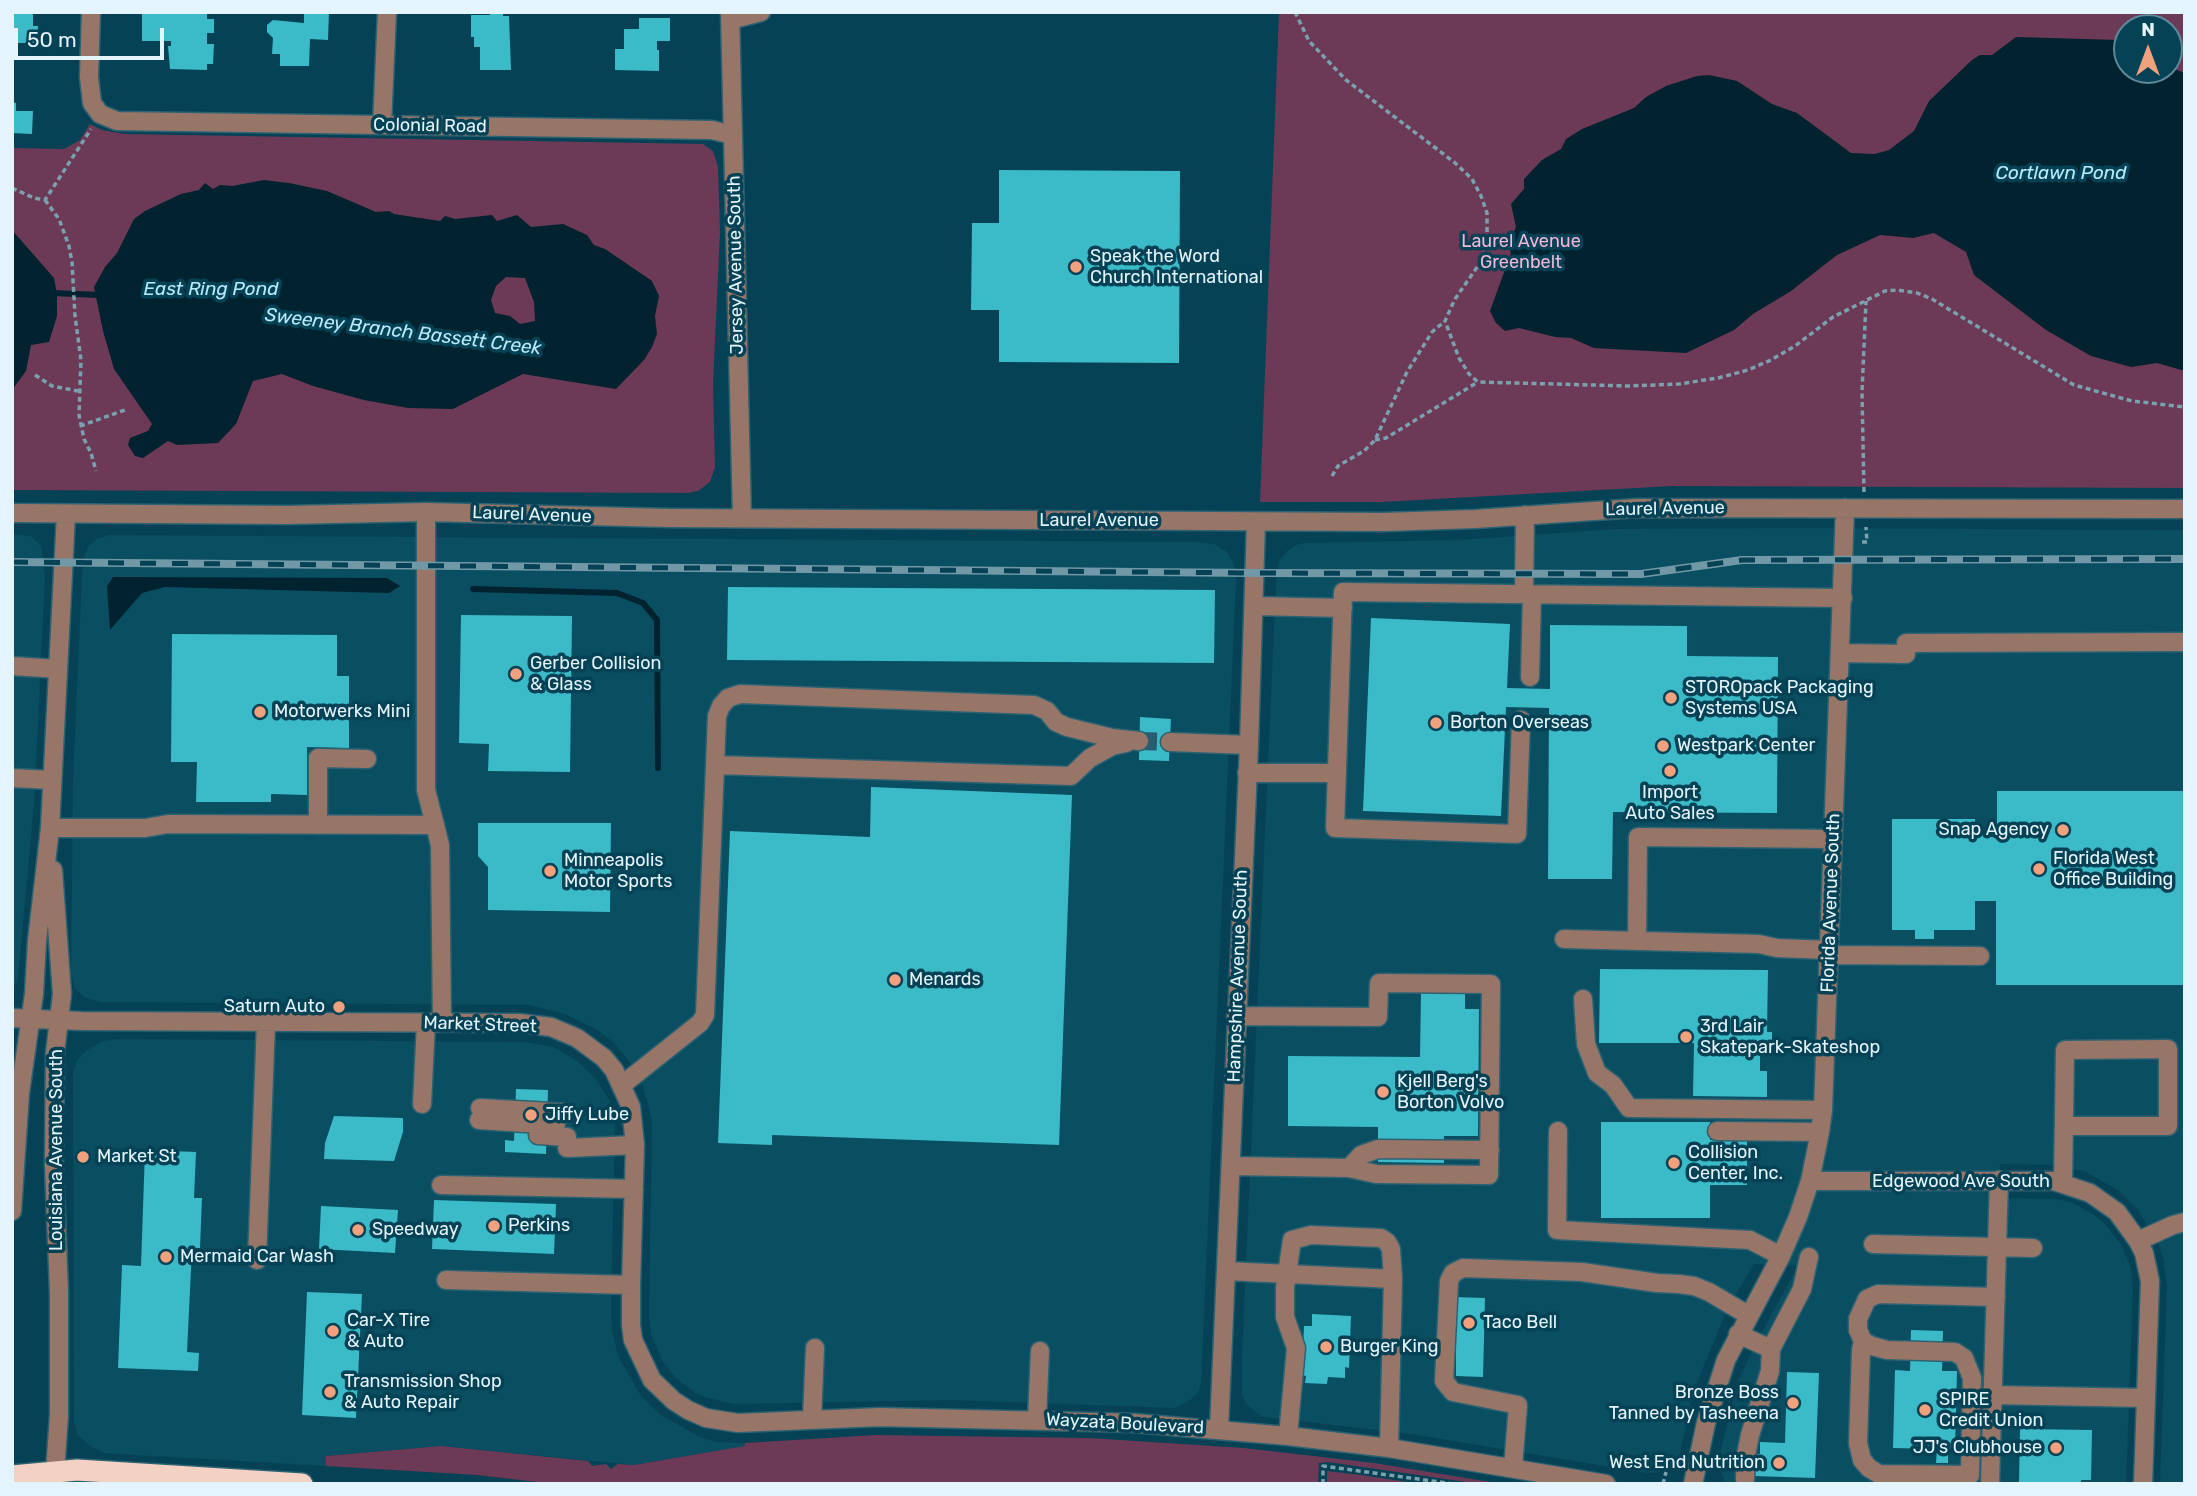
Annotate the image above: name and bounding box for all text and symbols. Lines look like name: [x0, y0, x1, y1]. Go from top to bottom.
scale bar: [18, 14, 168, 58]
north arrow: [2113, 14, 2183, 84]
text: N: [2141, 18, 2155, 41]
text: 50 m: [27, 27, 77, 52]
street label: Colonial Road: [373, 114, 487, 138]
water label: Cortlawn Pond: [1995, 163, 2127, 185]
street label: Jersey Avenue South: [724, 175, 748, 355]
park label: Laurel Avenue Greenbelt: [1461, 231, 1581, 274]
place label: Speak the Word Church International: [1090, 246, 1263, 288]
marker: Speak the Word Church International: [1068, 259, 1084, 275]
water label: East Ring Pond: [144, 279, 278, 301]
water label: Sweeney Branch Bassett Creek: [264, 304, 542, 360]
street label: Laurel Avenue: [1605, 497, 1725, 521]
street label: Laurel Avenue: [472, 502, 592, 528]
street label: Laurel Avenue: [1039, 510, 1159, 532]
place label: Gerber Collision & Glass: [530, 653, 661, 696]
marker: Gerber Collision & Glass: [508, 666, 524, 682]
place label: STOROpack Packaging Systems USA: [1685, 677, 1874, 720]
marker: STOROpack Packaging Systems USA: [1663, 690, 1679, 706]
place label: Motorwerks Mini: [274, 701, 410, 723]
marker: Motorwerks Mini: [252, 704, 268, 720]
place label: Borton Overseas: [1450, 712, 1589, 734]
marker: Borton Overseas: [1428, 715, 1444, 731]
place label: Westpark Center: [1677, 735, 1815, 757]
marker: Westpark Center: [1655, 738, 1671, 754]
marker: Import Auto Sales: [1662, 763, 1678, 779]
place label: Import Auto Sales: [1625, 782, 1715, 824]
street label: Florida Avenue South: [1817, 813, 1845, 993]
place label: Snap Agency: [1939, 819, 2049, 841]
marker: Snap Agency: [2055, 822, 2071, 838]
place label: Florida West Office Building: [2053, 848, 2173, 890]
place label: Minneapolis Motor Sports: [564, 850, 672, 892]
marker: Florida West Office Building: [2031, 861, 2047, 877]
marker: Minneapolis Motor Sports: [542, 863, 558, 879]
street label: Hampshire Avenue South: [1223, 869, 1253, 1083]
place label: Menards: [909, 969, 981, 991]
marker: Menards: [887, 972, 903, 988]
place label: Saturn Auto: [224, 996, 325, 1018]
marker: Saturn Auto: [331, 999, 347, 1015]
street label: Market Street: [423, 1012, 537, 1038]
place label: 3rd Lair Skatepark-Skateshop: [1700, 1016, 1880, 1058]
marker: 3rd Lair Skatepark-Skateshop: [1678, 1029, 1694, 1045]
street label: Louisiana Avenue South: [46, 1049, 68, 1251]
place label: Kjell Berg's Borton Volvo: [1397, 1071, 1504, 1114]
marker: Kjell Berg's Borton Volvo: [1375, 1084, 1391, 1100]
place label: Jiffy Lube: [545, 1104, 629, 1126]
marker: Jiffy Lube: [523, 1107, 539, 1123]
place label: Collision Center, Inc.: [1688, 1142, 1783, 1184]
place label: Market St: [97, 1146, 177, 1168]
marker: Market St: [75, 1149, 91, 1165]
marker: Collision Center, Inc.: [1666, 1155, 1682, 1171]
street label: Edgewood Ave South: [1872, 1171, 2050, 1193]
place label: Perkins: [508, 1215, 570, 1237]
marker: Perkins: [486, 1218, 502, 1234]
place label: Speedway: [372, 1219, 459, 1241]
marker: Speedway: [350, 1222, 366, 1238]
place label: Mermaid Car Wash: [180, 1246, 334, 1268]
marker: Mermaid Car Wash: [158, 1249, 174, 1265]
place label: Car-X Tire & Auto: [347, 1310, 430, 1352]
place label: Taco Bell: [1483, 1312, 1557, 1334]
marker: Taco Bell: [1461, 1315, 1477, 1331]
marker: Car-X Tire & Auto: [325, 1323, 341, 1339]
place label: Burger King: [1340, 1336, 1438, 1358]
marker: Burger King: [1318, 1339, 1334, 1355]
place label: Transmission Shop & Auto Repair: [344, 1371, 502, 1414]
place label: Bronze Boss Tanned by Tasheena: [1609, 1382, 1779, 1424]
marker: Transmission Shop & Auto Repair: [322, 1384, 338, 1400]
place label: SPIRE Credit Union: [1939, 1389, 2043, 1432]
marker: Bronze Boss Tanned by Tasheena: [1785, 1395, 1801, 1411]
marker: SPIRE Credit Union: [1917, 1402, 1933, 1418]
street label: Wayzata Boulevard: [1045, 1409, 1205, 1439]
place label: JJ's Clubhouse: [1913, 1437, 2042, 1459]
marker: JJ's Clubhouse: [2048, 1440, 2064, 1456]
place label: West End Nutrition: [1609, 1452, 1765, 1474]
marker: West End Nutrition: [1771, 1455, 1787, 1471]

